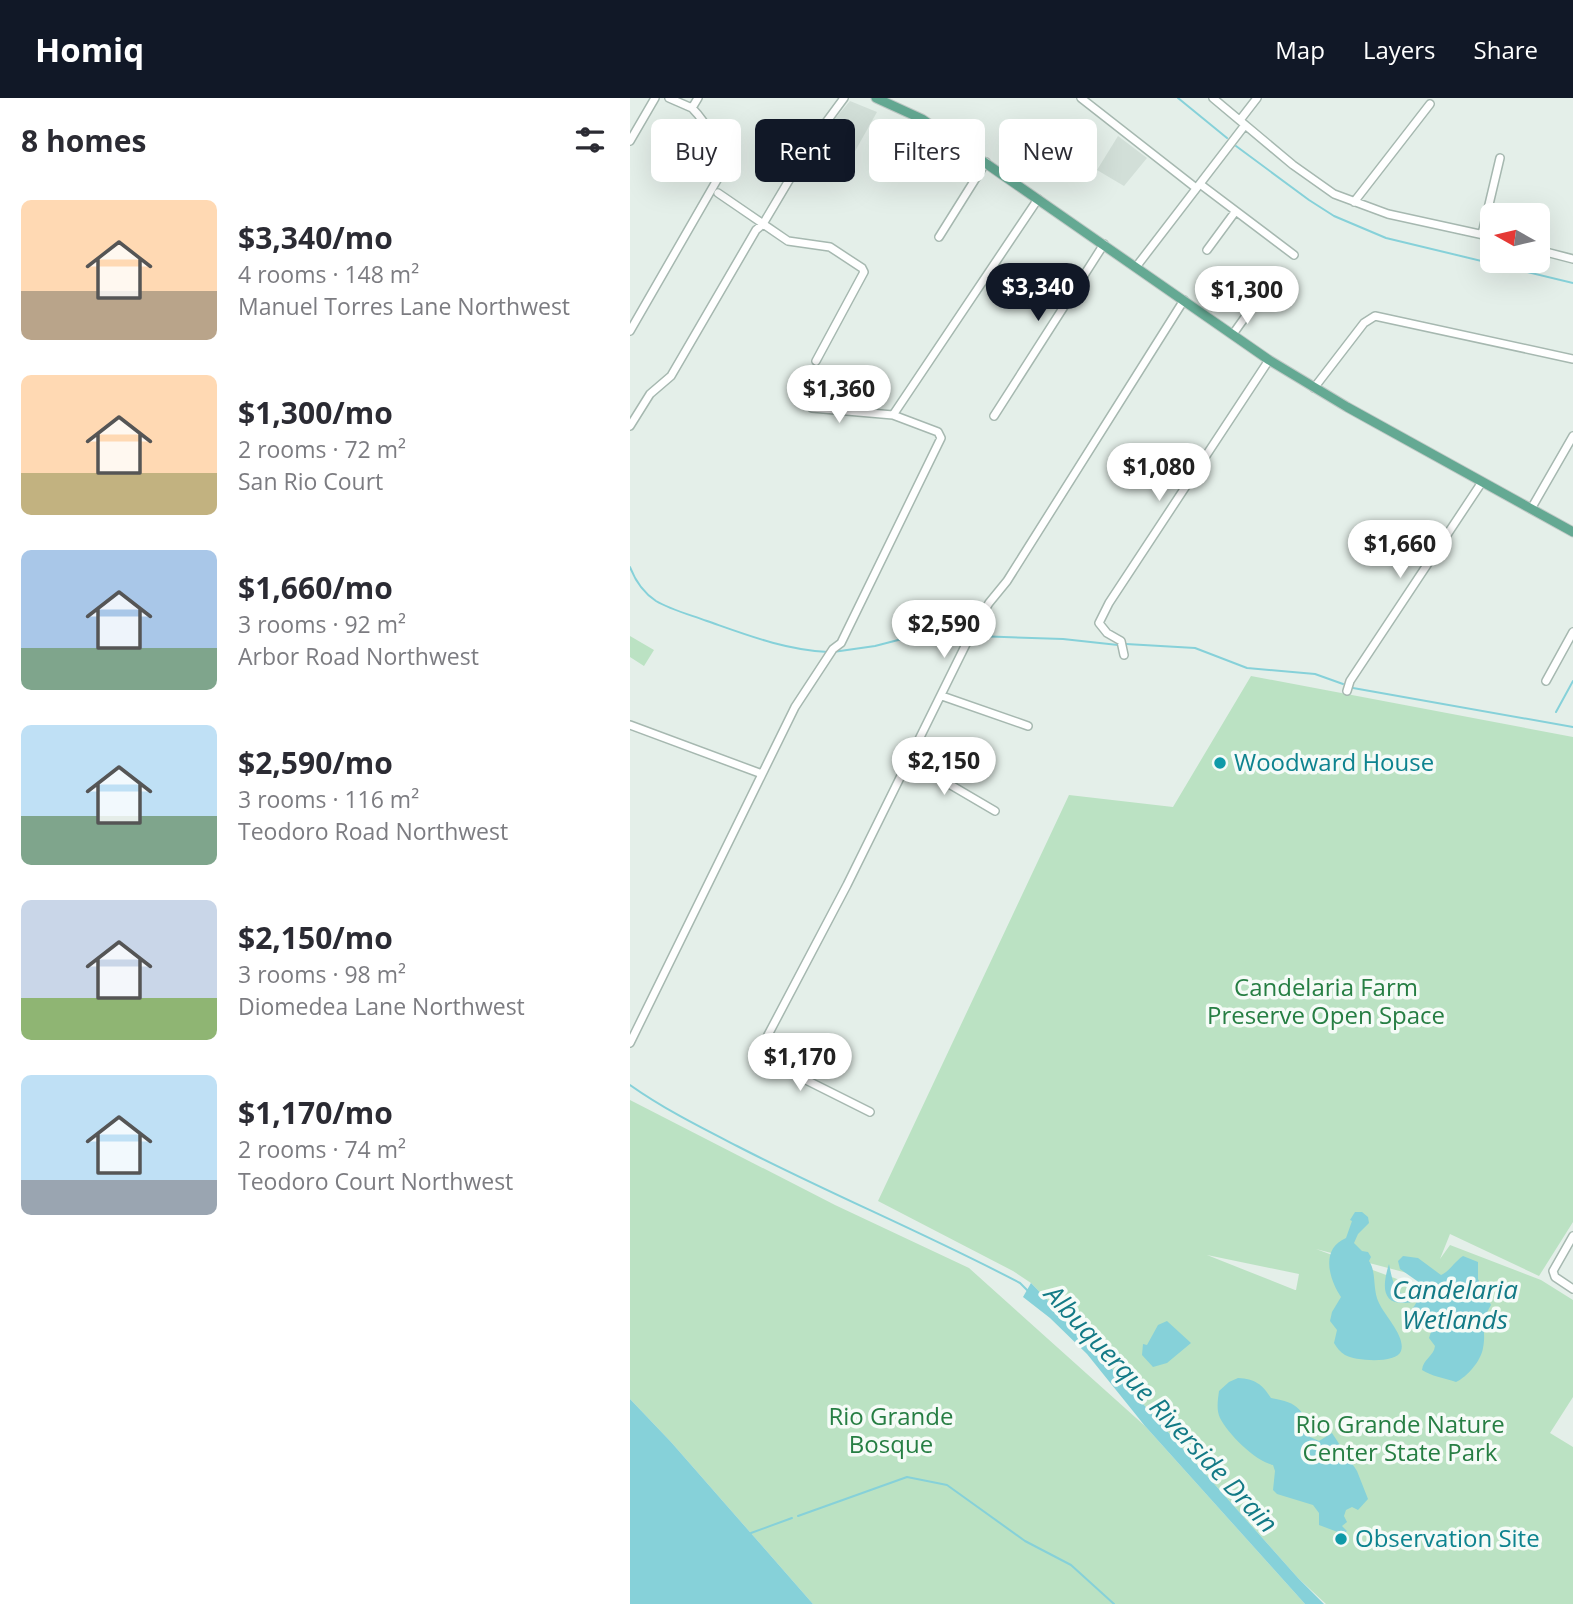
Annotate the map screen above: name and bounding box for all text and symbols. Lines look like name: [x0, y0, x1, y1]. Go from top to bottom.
text: Homiq: [35, 27, 144, 72]
text: Map: [1275, 33, 1325, 66]
text: Layers: [1363, 33, 1436, 66]
text: Share: [1474, 33, 1538, 66]
chip: Buy: [651, 119, 741, 182]
chip: Rent: [755, 119, 855, 182]
chip: Filters: [869, 119, 985, 182]
chip: New: [999, 119, 1097, 182]
text: 8 homes: [21, 120, 146, 161]
icon: filters: [571, 121, 609, 159]
north arrow: [1480, 203, 1550, 273]
map controls: [1480, 203, 1550, 273]
text: $3,340/mo: [238, 217, 393, 258]
icon: home: [77, 228, 161, 312]
text: 4 rooms · 148 m²: [238, 258, 419, 290]
pin: $3,340: [981, 264, 1095, 323]
pin: $1,300: [1190, 266, 1304, 326]
text: $3,340: [1002, 270, 1074, 302]
text: $1,300: [1211, 273, 1283, 305]
text: Manuel Torres Lane Northwest: [238, 290, 570, 322]
pin: $1,360: [782, 366, 896, 425]
text: $1,360: [803, 372, 875, 404]
text: $1,300/mo: [238, 392, 393, 433]
icon: home: [77, 403, 161, 487]
text: 2 rooms · 72 m²: [238, 433, 406, 465]
pin: $1,080: [1102, 444, 1216, 503]
text: $1,080: [1123, 450, 1195, 482]
text: San Rio Court: [238, 465, 383, 497]
pin: $1,660: [1343, 520, 1457, 580]
text: $1,660: [1364, 527, 1436, 559]
text: $1,660/mo: [238, 567, 393, 608]
icon: home: [77, 578, 161, 662]
pin: $2,590: [887, 601, 1001, 660]
text: $2,590: [908, 607, 980, 639]
text: 3 rooms · 92 m²: [238, 608, 406, 640]
text: Arbor Road Northwest: [238, 640, 479, 672]
pin: $2,150: [887, 738, 1001, 797]
text: $2,590/mo: [238, 742, 393, 783]
text: $2,150: [908, 744, 980, 776]
place label: Woodward House: [1234, 745, 1434, 778]
icon: home: [77, 753, 161, 837]
marker: Woodward House: [1212, 755, 1228, 771]
text: 3 rooms · 116 m²: [238, 783, 419, 815]
text: Teodoro Road Northwest: [238, 815, 508, 847]
text: $2,150/mo: [238, 917, 393, 958]
icon: home: [77, 928, 161, 1012]
text: 3 rooms · 98 m²: [238, 958, 406, 990]
park label: Candelaria Farm Preserve Open Space: [1207, 970, 1445, 1031]
text: Diomedea Lane Northwest: [238, 990, 525, 1022]
pin: $1,170: [743, 1034, 857, 1093]
text: $1,170: [764, 1040, 836, 1072]
text: $1,170/mo: [238, 1092, 393, 1133]
icon: home: [77, 1103, 161, 1187]
text: 2 rooms · 74 m²: [238, 1133, 406, 1165]
text: Teodoro Court Northwest: [238, 1165, 513, 1197]
water label: Candelaria Wetlands: [1392, 1271, 1518, 1337]
water label: Albuquerque Riverside Drain: [1036, 1275, 1286, 1540]
park label: Rio Grande Bosque: [828, 1399, 954, 1460]
park label: Rio Grande Nature Center State Park: [1295, 1407, 1505, 1468]
place label: Observation Site: [1355, 1521, 1540, 1554]
marker: Observation Site: [1333, 1531, 1349, 1547]

